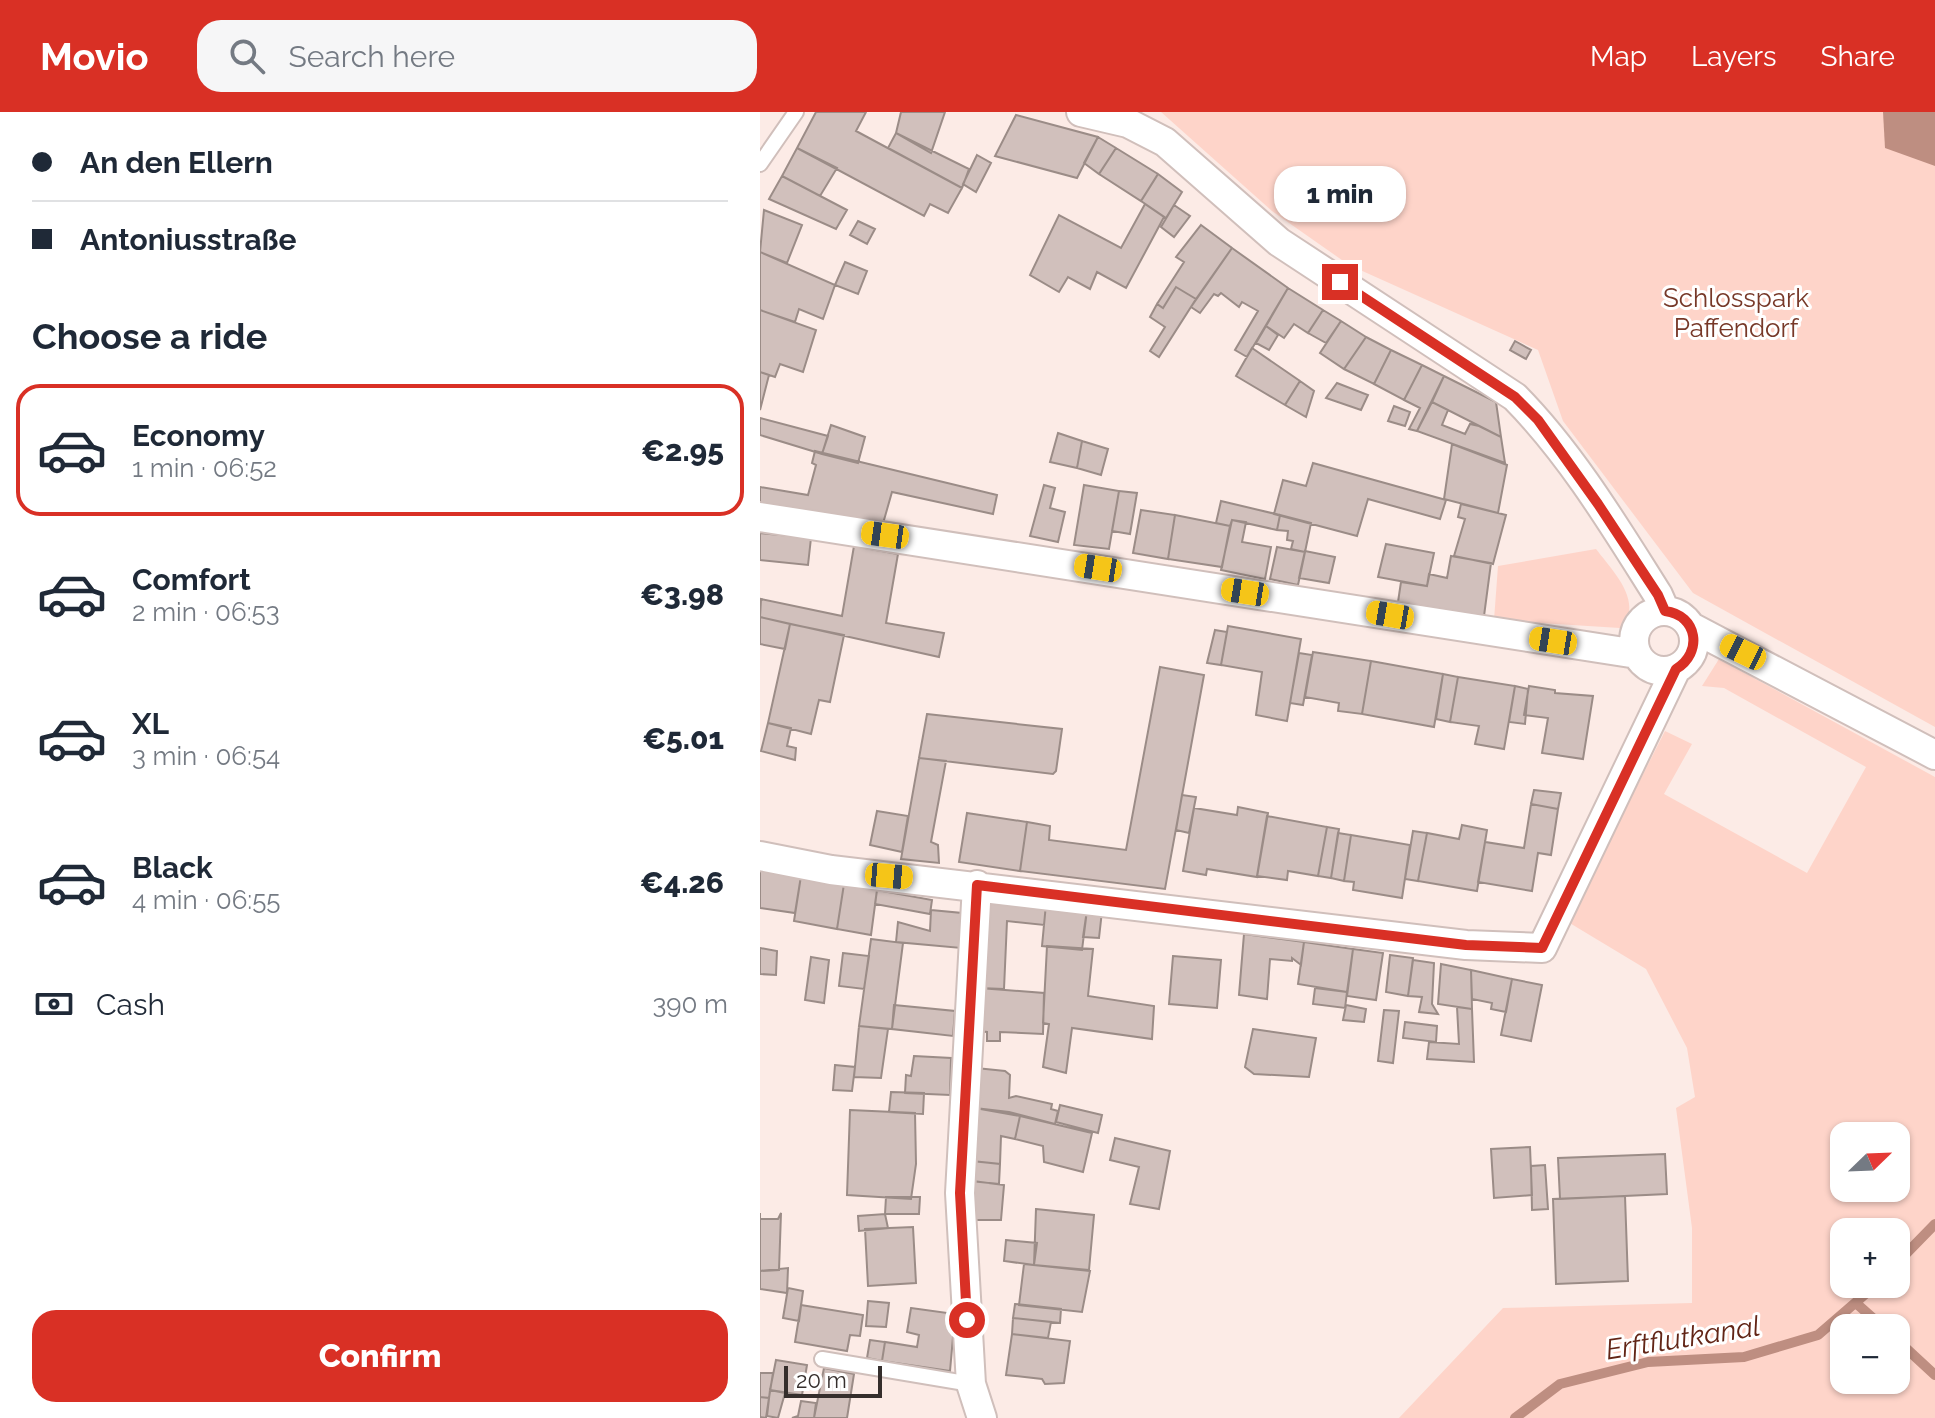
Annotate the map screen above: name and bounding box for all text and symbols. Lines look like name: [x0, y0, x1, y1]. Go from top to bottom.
search box: [197, 20, 757, 92]
text: Movio: [40, 34, 149, 79]
icon: search: [225, 34, 269, 78]
text: Search here: [289, 39, 455, 74]
text: Map: [1590, 40, 1647, 73]
text: Layers: [1691, 40, 1777, 73]
text: Share: [1821, 40, 1895, 73]
text: An den Ellern: [80, 145, 273, 180]
callout: 1 min: [1274, 166, 1406, 222]
text: 1 min: [1307, 179, 1373, 209]
text: Antoniusstraße: [80, 222, 297, 257]
route end: [1322, 264, 1358, 300]
park label: Schlosspark Paffendorf: [1663, 283, 1809, 343]
text: Choose a ride: [32, 315, 267, 357]
icon: car: [36, 414, 108, 486]
text: Economy: [132, 418, 265, 453]
text: €2.95: [641, 433, 724, 468]
text: 1 min · 06:52: [132, 453, 277, 483]
car: [860, 520, 910, 550]
car: [1072, 552, 1124, 584]
icon: car: [36, 558, 108, 630]
text: Comfort: [132, 562, 251, 597]
car: [1219, 576, 1271, 608]
text: €3.98: [640, 577, 724, 612]
text: 2 min · 06:53: [132, 597, 280, 627]
car: [1364, 599, 1416, 631]
car: [1527, 625, 1579, 657]
car: [1716, 631, 1770, 673]
icon: car: [36, 702, 108, 774]
text: XL: [132, 706, 169, 741]
text: €5.01: [642, 721, 724, 756]
text: 3 min · 06:54: [132, 741, 280, 771]
icon: car: [36, 846, 108, 918]
text: Black: [132, 850, 213, 885]
car: [864, 862, 914, 890]
text: €4.26: [640, 865, 724, 900]
text: 4 min · 06:55: [132, 885, 281, 915]
icon: cash: [32, 982, 76, 1026]
text: Cash: [96, 987, 165, 1022]
text: 390 m: [652, 989, 728, 1019]
north arrow: [1830, 1122, 1910, 1202]
map controls: [1830, 1122, 1910, 1394]
button: +: [1830, 1218, 1910, 1298]
route start: [949, 1302, 985, 1338]
button: Confirm: [32, 1310, 728, 1402]
water label: Erftflutkanal: [1604, 1310, 1762, 1366]
button: −: [1830, 1314, 1910, 1394]
scale bar: [784, 1362, 882, 1398]
text: 20 m: [796, 1367, 847, 1393]

